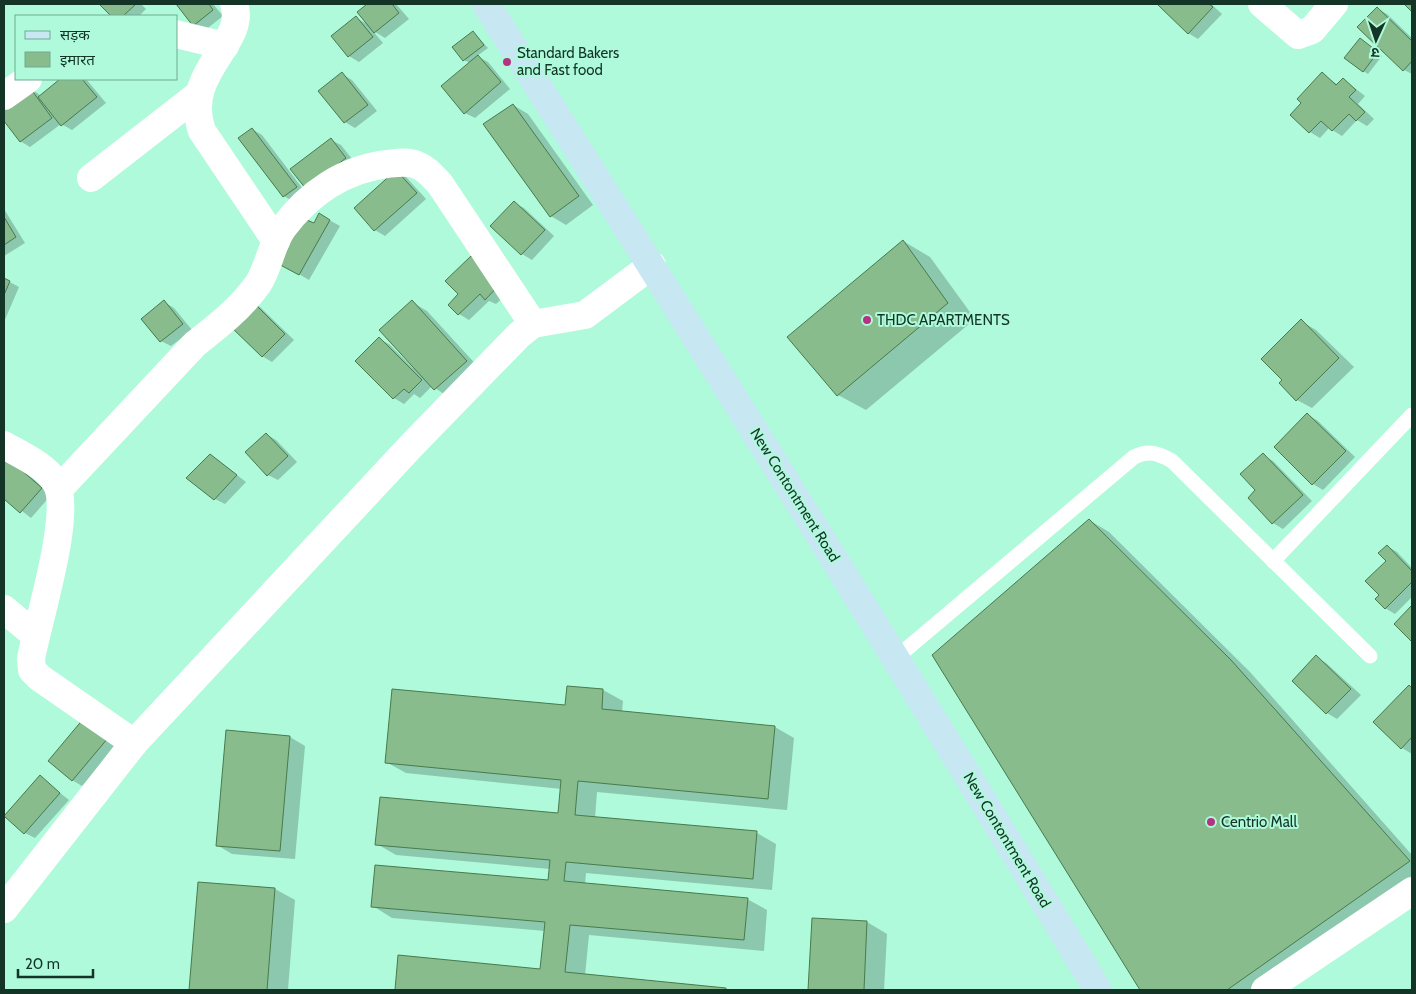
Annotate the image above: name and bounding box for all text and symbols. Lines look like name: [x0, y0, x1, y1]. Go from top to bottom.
legend: [15, 15, 178, 80]
north arrow: [1351, 15, 1401, 65]
text: सड़क: [60, 26, 90, 44]
place label: Standard Bakers and Fast food: [517, 44, 619, 79]
text: उ: [1370, 44, 1380, 62]
text: इमारत: [60, 51, 95, 69]
marker: Standard Bakers and Fast food: [501, 56, 513, 68]
place label: THDC APARTMENTS: [877, 311, 1010, 329]
marker: THDC APARTMENTS: [861, 314, 873, 326]
street label: New Contontment Road: [746, 425, 844, 565]
street label: New Contontment Road: [960, 769, 1054, 911]
place label: Centrio Mall: [1221, 813, 1297, 831]
marker: Centrio Mall: [1205, 816, 1217, 828]
scale bar: [18, 946, 92, 978]
text: 20 m: [25, 955, 60, 973]

